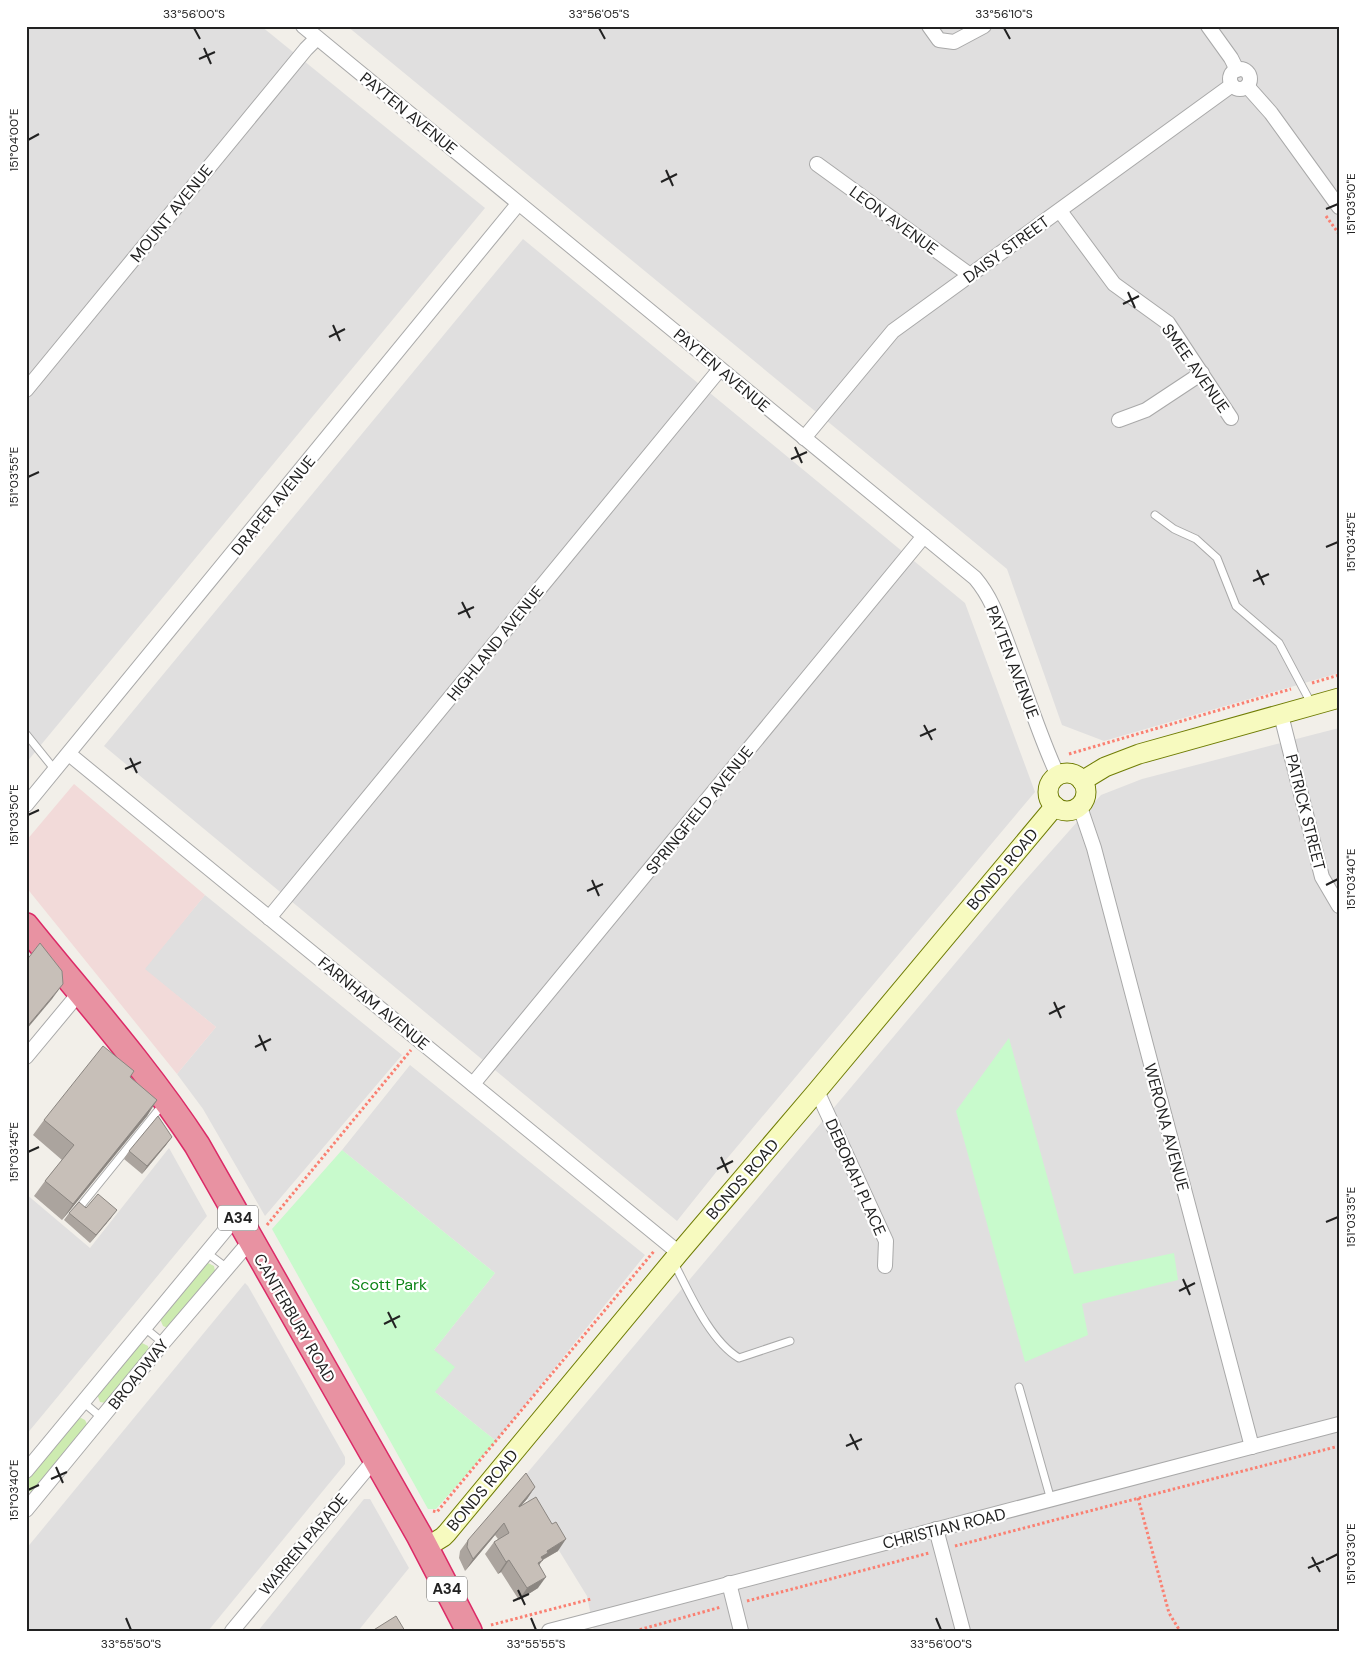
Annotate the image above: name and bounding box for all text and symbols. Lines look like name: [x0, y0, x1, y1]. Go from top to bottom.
text: 33°56'00"S: [163, 6, 225, 22]
text: 33°56'05"S: [569, 6, 629, 22]
text: 33°56'10"S: [975, 6, 1033, 22]
street label: PAYTEN AVENUE: [356, 68, 462, 159]
text: 151°04'00"E: [6, 108, 22, 172]
street label: MOUNT AVENUE: [125, 160, 217, 267]
text: 151°03'50"E: [1343, 173, 1359, 235]
street label: LEON AVENUE: [845, 181, 942, 260]
street label: DAISY STREET: [959, 211, 1054, 288]
street label: SMEE AVENUE: [1157, 319, 1234, 417]
street label: PAYTEN AVENUE: [669, 324, 774, 417]
text: 151°03'55"E: [6, 447, 22, 507]
street label: DRAPER AVENUE: [227, 451, 320, 560]
text: 151°03'45"E: [1343, 512, 1359, 572]
street label: HIGHLAND AVENUE: [442, 581, 548, 705]
street label: PAYTEN AVENUE: [981, 603, 1044, 722]
street label: SPRINGFIELD AVENUE: [641, 742, 758, 879]
street label: PATRICK STREET: [1281, 752, 1330, 872]
text: 151°03'50"E: [6, 784, 22, 846]
street label: BONDS ROAD: [962, 824, 1043, 915]
text: 151°03'40"E: [1343, 848, 1359, 910]
street label: FARNHAM AVENUE: [314, 952, 434, 1055]
street label: WERONA AVENUE: [1139, 1061, 1194, 1193]
street label: DEBORAH PLACE: [820, 1116, 891, 1239]
text: 151°03'45"E: [6, 1122, 22, 1182]
street label: BONDS ROAD: [702, 1135, 783, 1224]
text: 151°03'35"E: [1343, 1186, 1359, 1247]
road number: A34: [218, 1206, 258, 1230]
street label: CANTERBURY ROAD: [249, 1250, 340, 1387]
park label: Scott Park: [351, 1274, 427, 1295]
street label: BROADWAY: [103, 1335, 173, 1414]
street label: BONDS ROAD: [442, 1445, 523, 1536]
text: 151°03'40"E: [6, 1459, 22, 1521]
street label: WARREN PARADE: [255, 1489, 352, 1600]
street label: CHRISTIAN ROAD: [880, 1503, 1008, 1554]
text: 151°03'30"E: [1343, 1523, 1359, 1585]
road number: A34: [427, 1576, 467, 1602]
text: 33°55'50"S: [101, 1636, 161, 1652]
text: 33°55'55"S: [506, 1636, 566, 1652]
text: 33°56'00"S: [910, 1636, 972, 1652]

